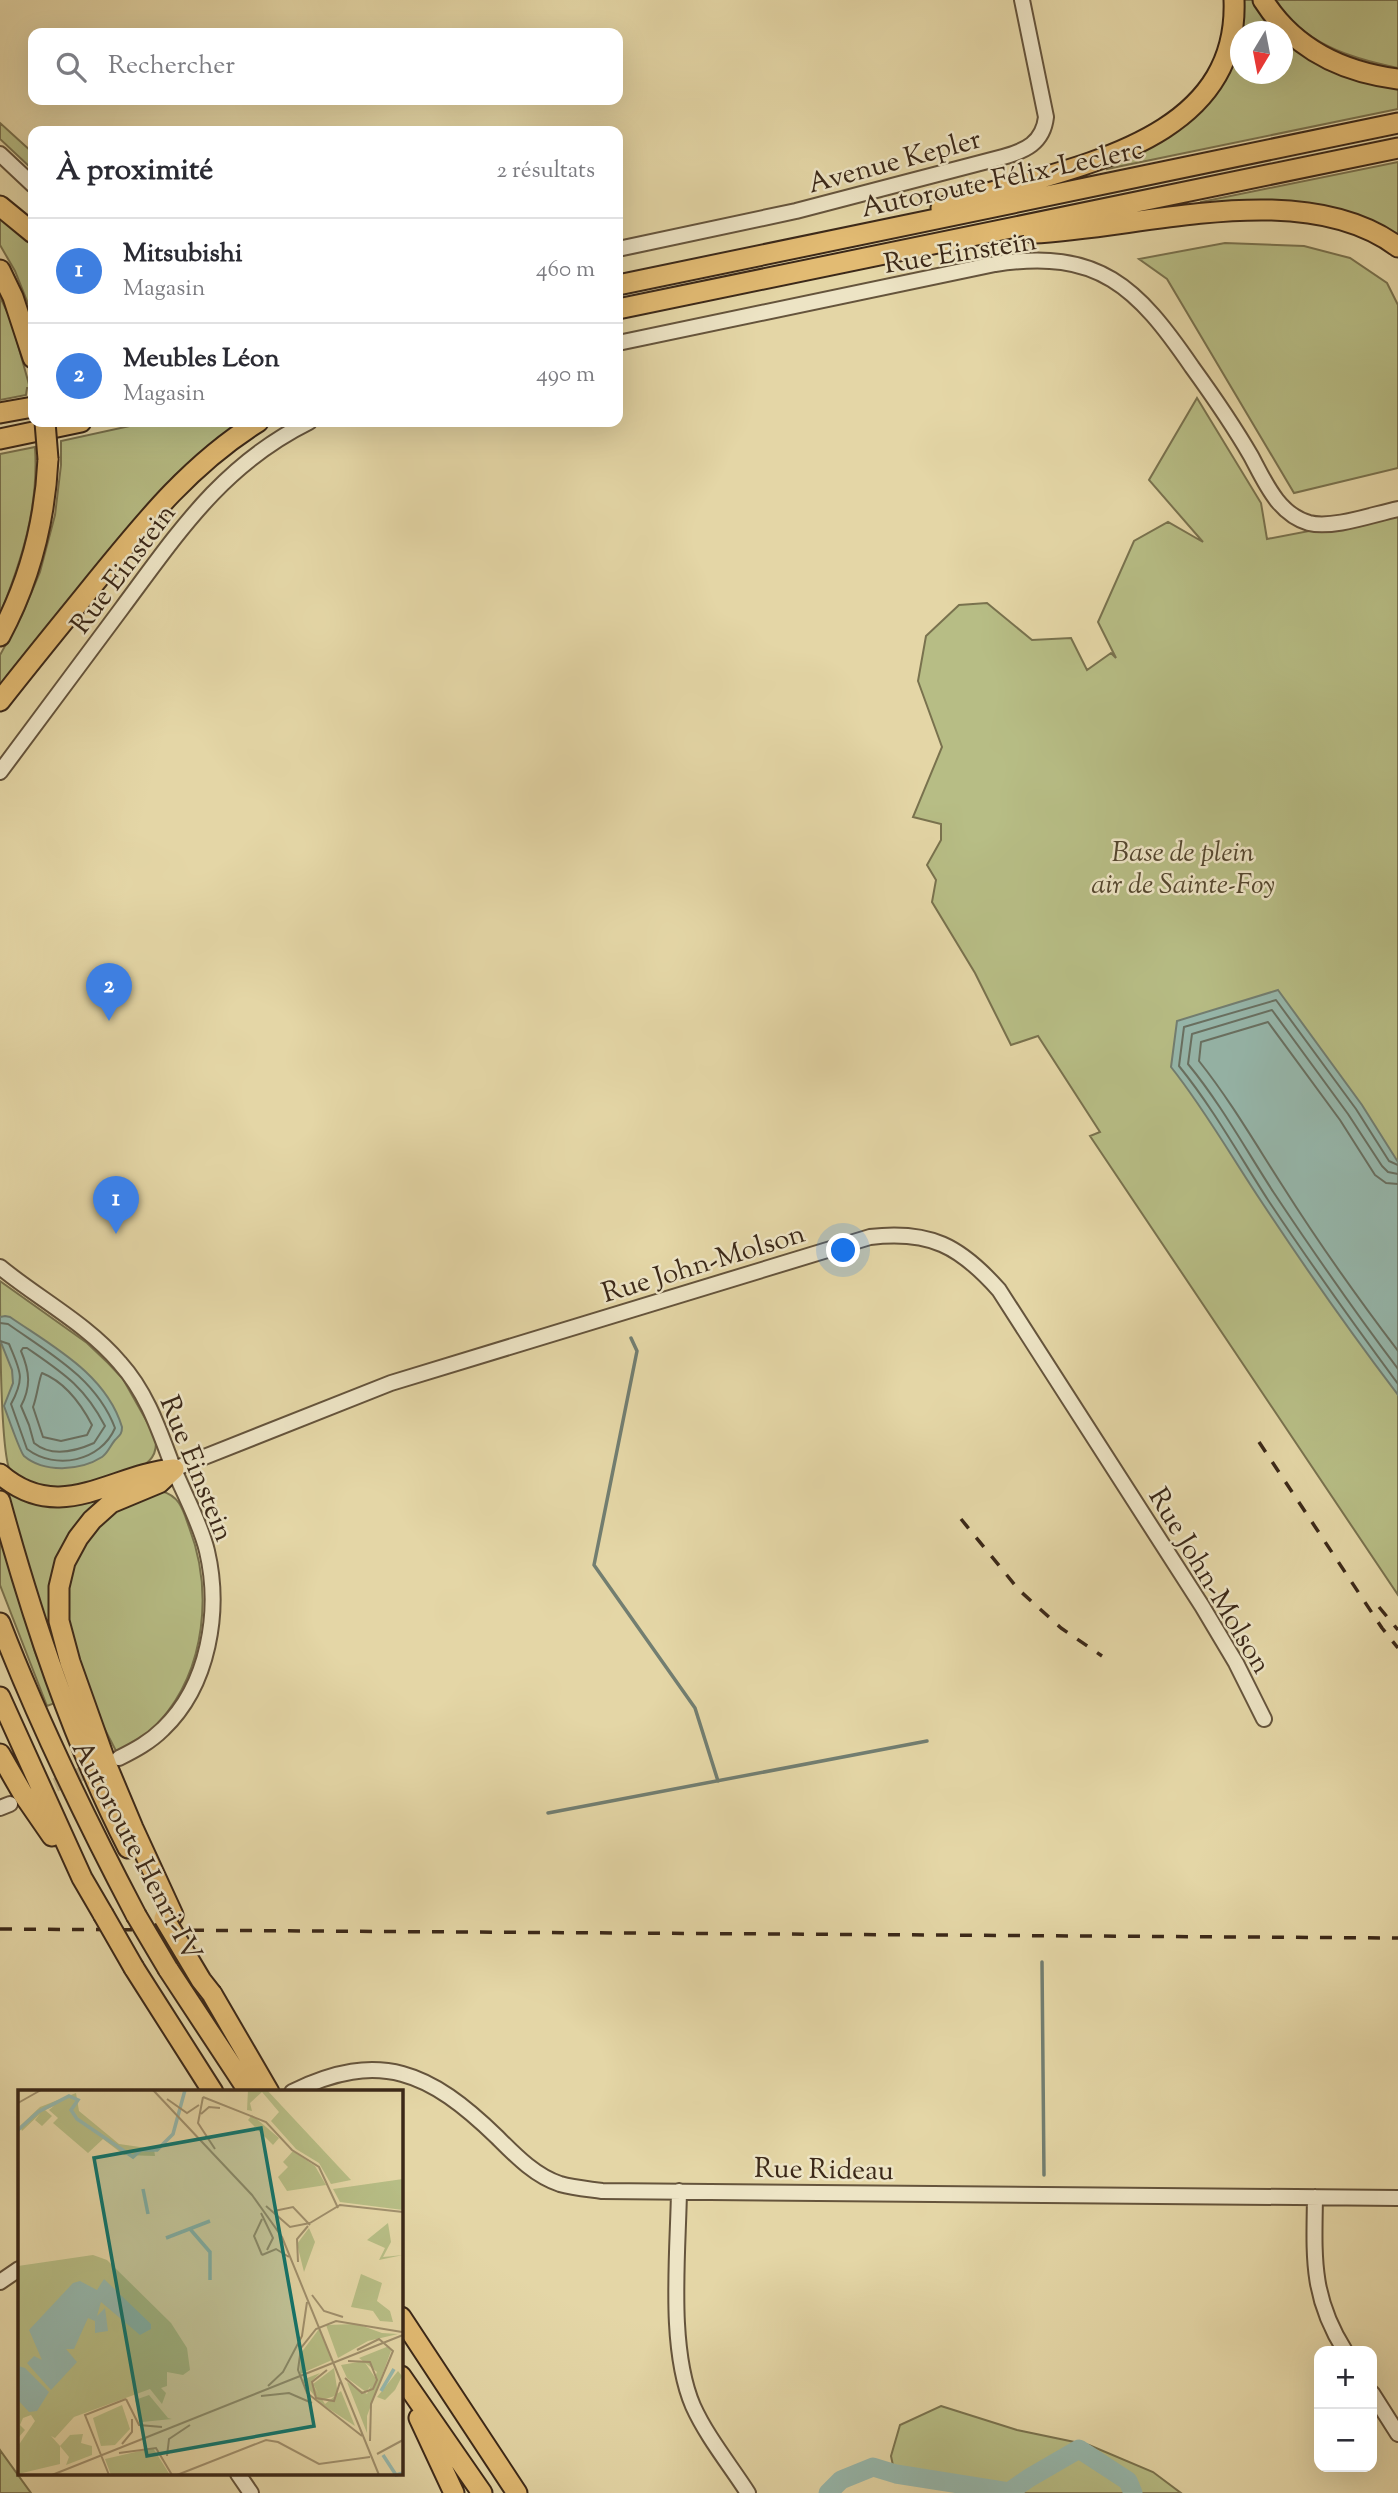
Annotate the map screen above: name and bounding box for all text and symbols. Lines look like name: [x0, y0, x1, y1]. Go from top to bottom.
north arrow: [1230, 21, 1293, 84]
search box: [28, 28, 623, 105]
icon: search: [52, 48, 90, 86]
text: Rechercher: [108, 48, 235, 85]
street label: Avenue Kepler: [804, 120, 986, 205]
street label: Autoroute Félix-Leclerc: [858, 130, 1148, 229]
text: À proximité: [56, 150, 213, 193]
text: 2 résultats: [496, 155, 595, 188]
street label: Rue Einstein: [881, 222, 1040, 286]
text: Mitsubishi: [123, 236, 242, 273]
text: 1: [75, 254, 83, 287]
text: 460 m: [536, 254, 595, 287]
text: Magasin: [123, 273, 205, 306]
text: Meubles Léon: [123, 341, 280, 378]
text: 2: [74, 359, 84, 392]
text: 490 m: [536, 359, 595, 392]
text: Magasin: [123, 378, 205, 411]
street label: Rue Einstein: [62, 496, 187, 643]
park label: Base de plein air de Sainte-Foy: [1091, 834, 1275, 906]
pin: 2: [86, 963, 132, 1021]
pin: 1: [93, 1176, 139, 1234]
street label: Rue John-Molson: [597, 1215, 810, 1315]
your location: [826, 1233, 860, 1267]
street label: Rue Einstein: [148, 1390, 243, 1548]
street label: Rue John-Molson: [1137, 1481, 1280, 1682]
street label: Autoroute Henri-IV: [60, 1734, 211, 1969]
inset map: [18, 2090, 402, 2476]
street label: Rue Rideau: [754, 2150, 894, 2192]
map controls: [1314, 2346, 1377, 2472]
button: +: [1314, 2346, 1377, 2409]
button: −: [1314, 2409, 1377, 2472]

